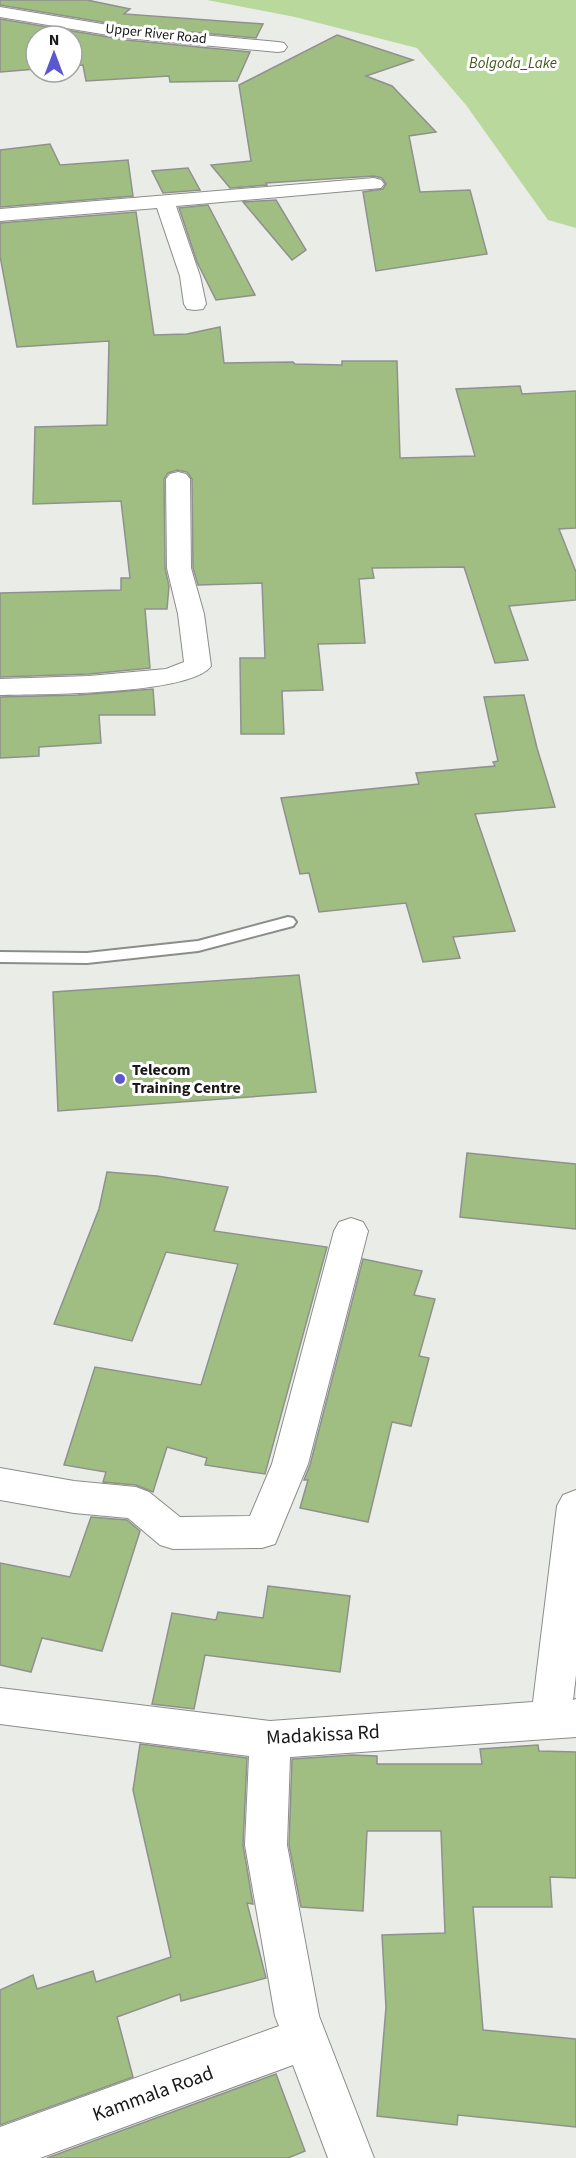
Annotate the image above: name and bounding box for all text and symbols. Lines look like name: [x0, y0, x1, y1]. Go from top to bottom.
street label: Upper River Road: [104, 19, 208, 49]
north arrow: [24, 24, 84, 84]
text: N: [49, 29, 59, 51]
water label: Bolgoda_Lake: [469, 53, 557, 74]
place label: Telecom Training Centre: [132, 1059, 241, 1099]
marker: Telecom Training Centre: [113, 1072, 127, 1086]
street label: Madakissa Rd: [265, 1718, 381, 1752]
street label: Kammala Road: [89, 2059, 217, 2129]

